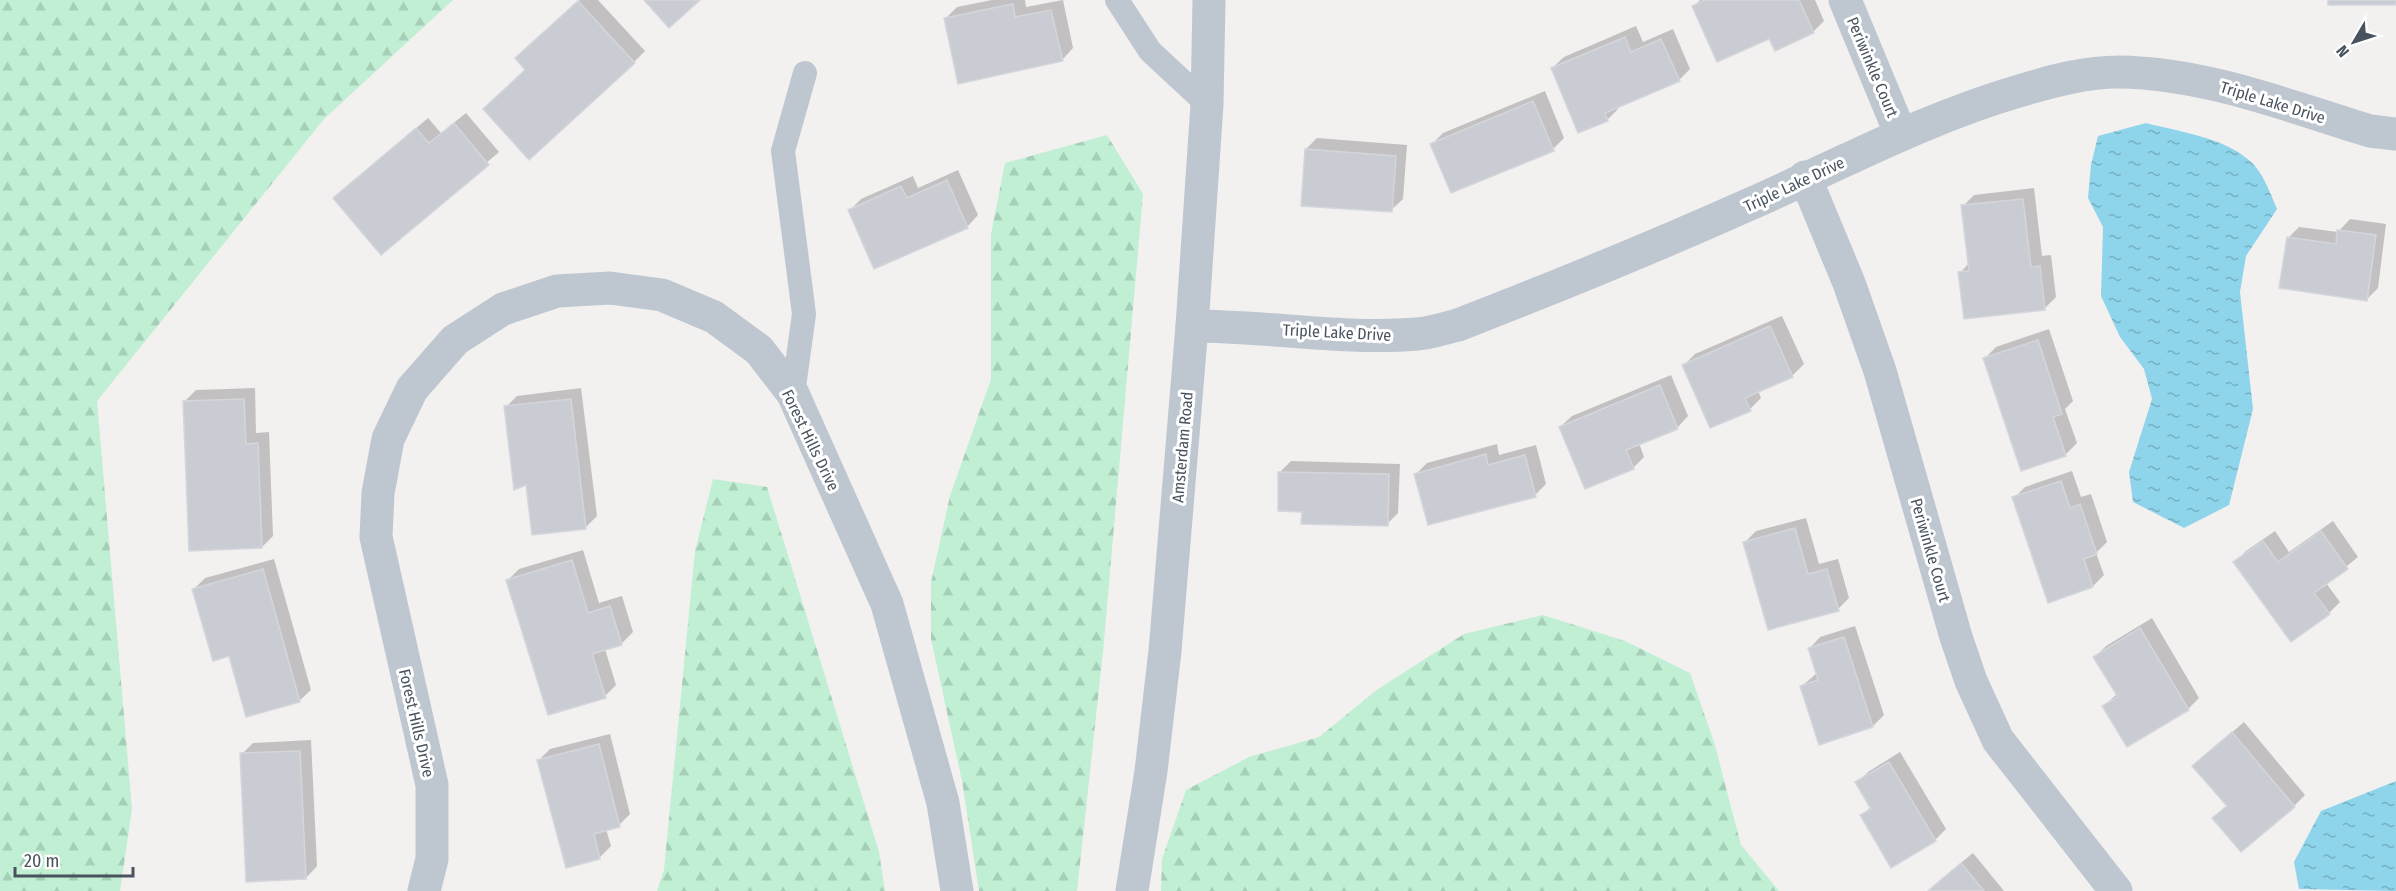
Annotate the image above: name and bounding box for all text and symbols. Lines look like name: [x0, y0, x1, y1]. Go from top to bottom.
north arrow: [2324, 12, 2384, 72]
street label: Periwinkle Court: [1843, 14, 1902, 121]
text: N: [2332, 41, 2353, 61]
street label: Triple Lake Drive: [2218, 78, 2328, 127]
street label: Triple Lake Drive: [1741, 153, 1847, 216]
street label: Triple Lake Drive: [1282, 320, 1392, 345]
street label: Forest Hills Drive: [778, 386, 843, 494]
street label: Amsterdam Road: [1168, 391, 1197, 503]
street label: Periwinkle Court: [1907, 496, 1955, 605]
street label: Forest Hills Drive: [395, 667, 438, 779]
scale bar: [15, 840, 134, 878]
text: 20 m: [24, 850, 59, 872]

